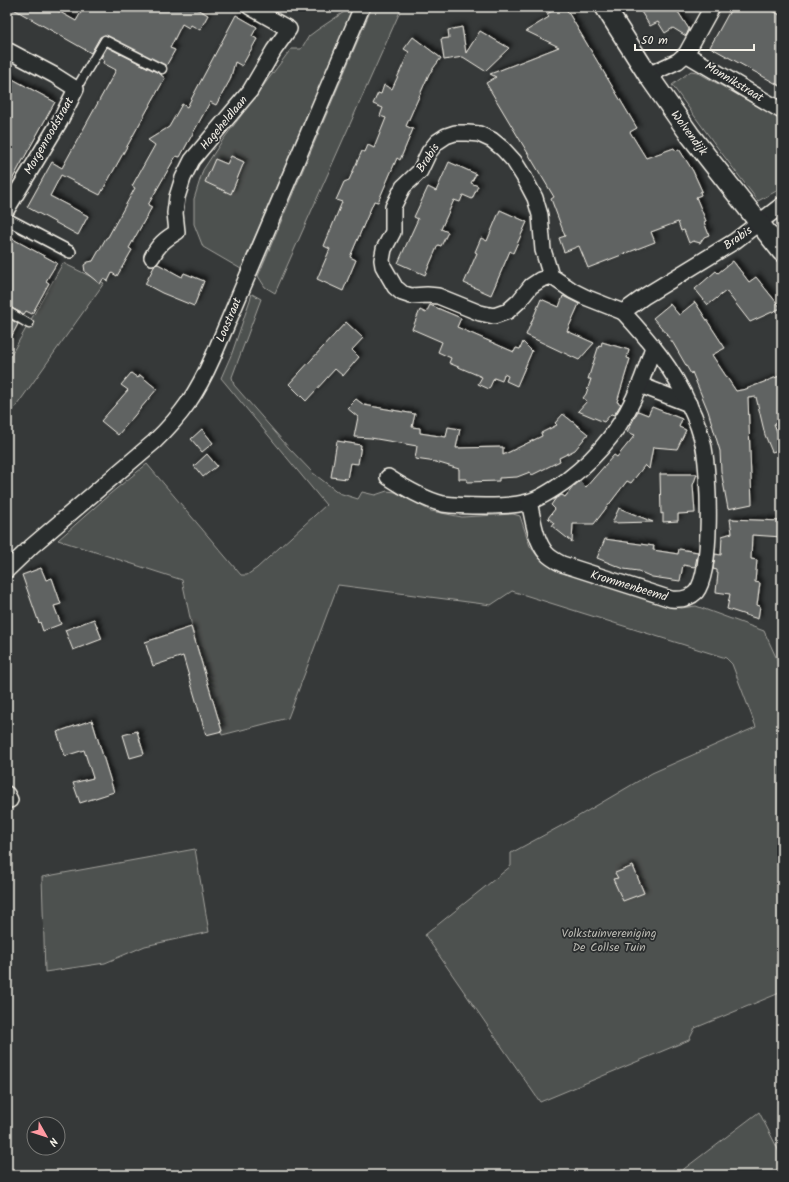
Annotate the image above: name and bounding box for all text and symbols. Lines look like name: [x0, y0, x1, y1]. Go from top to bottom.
scale bar: [635, 26, 754, 52]
text: 50 m: [641, 31, 668, 50]
street label: Monnikstraat: [701, 57, 767, 107]
street label: Hageheldlaan: [195, 92, 253, 154]
street label: Morgenroodstraat: [19, 93, 79, 178]
street label: Wolvendijk: [666, 106, 713, 160]
street label: Brabis: [411, 140, 445, 176]
street label: Brabis: [720, 221, 756, 255]
street label: Loostraat: [211, 294, 247, 345]
street label: Krommenbeemd: [588, 565, 671, 607]
park label: Volkstuinvereniging De Collse Tuin: [562, 924, 657, 957]
north arrow: [26, 1116, 66, 1156]
text: N: [44, 1133, 62, 1150]

